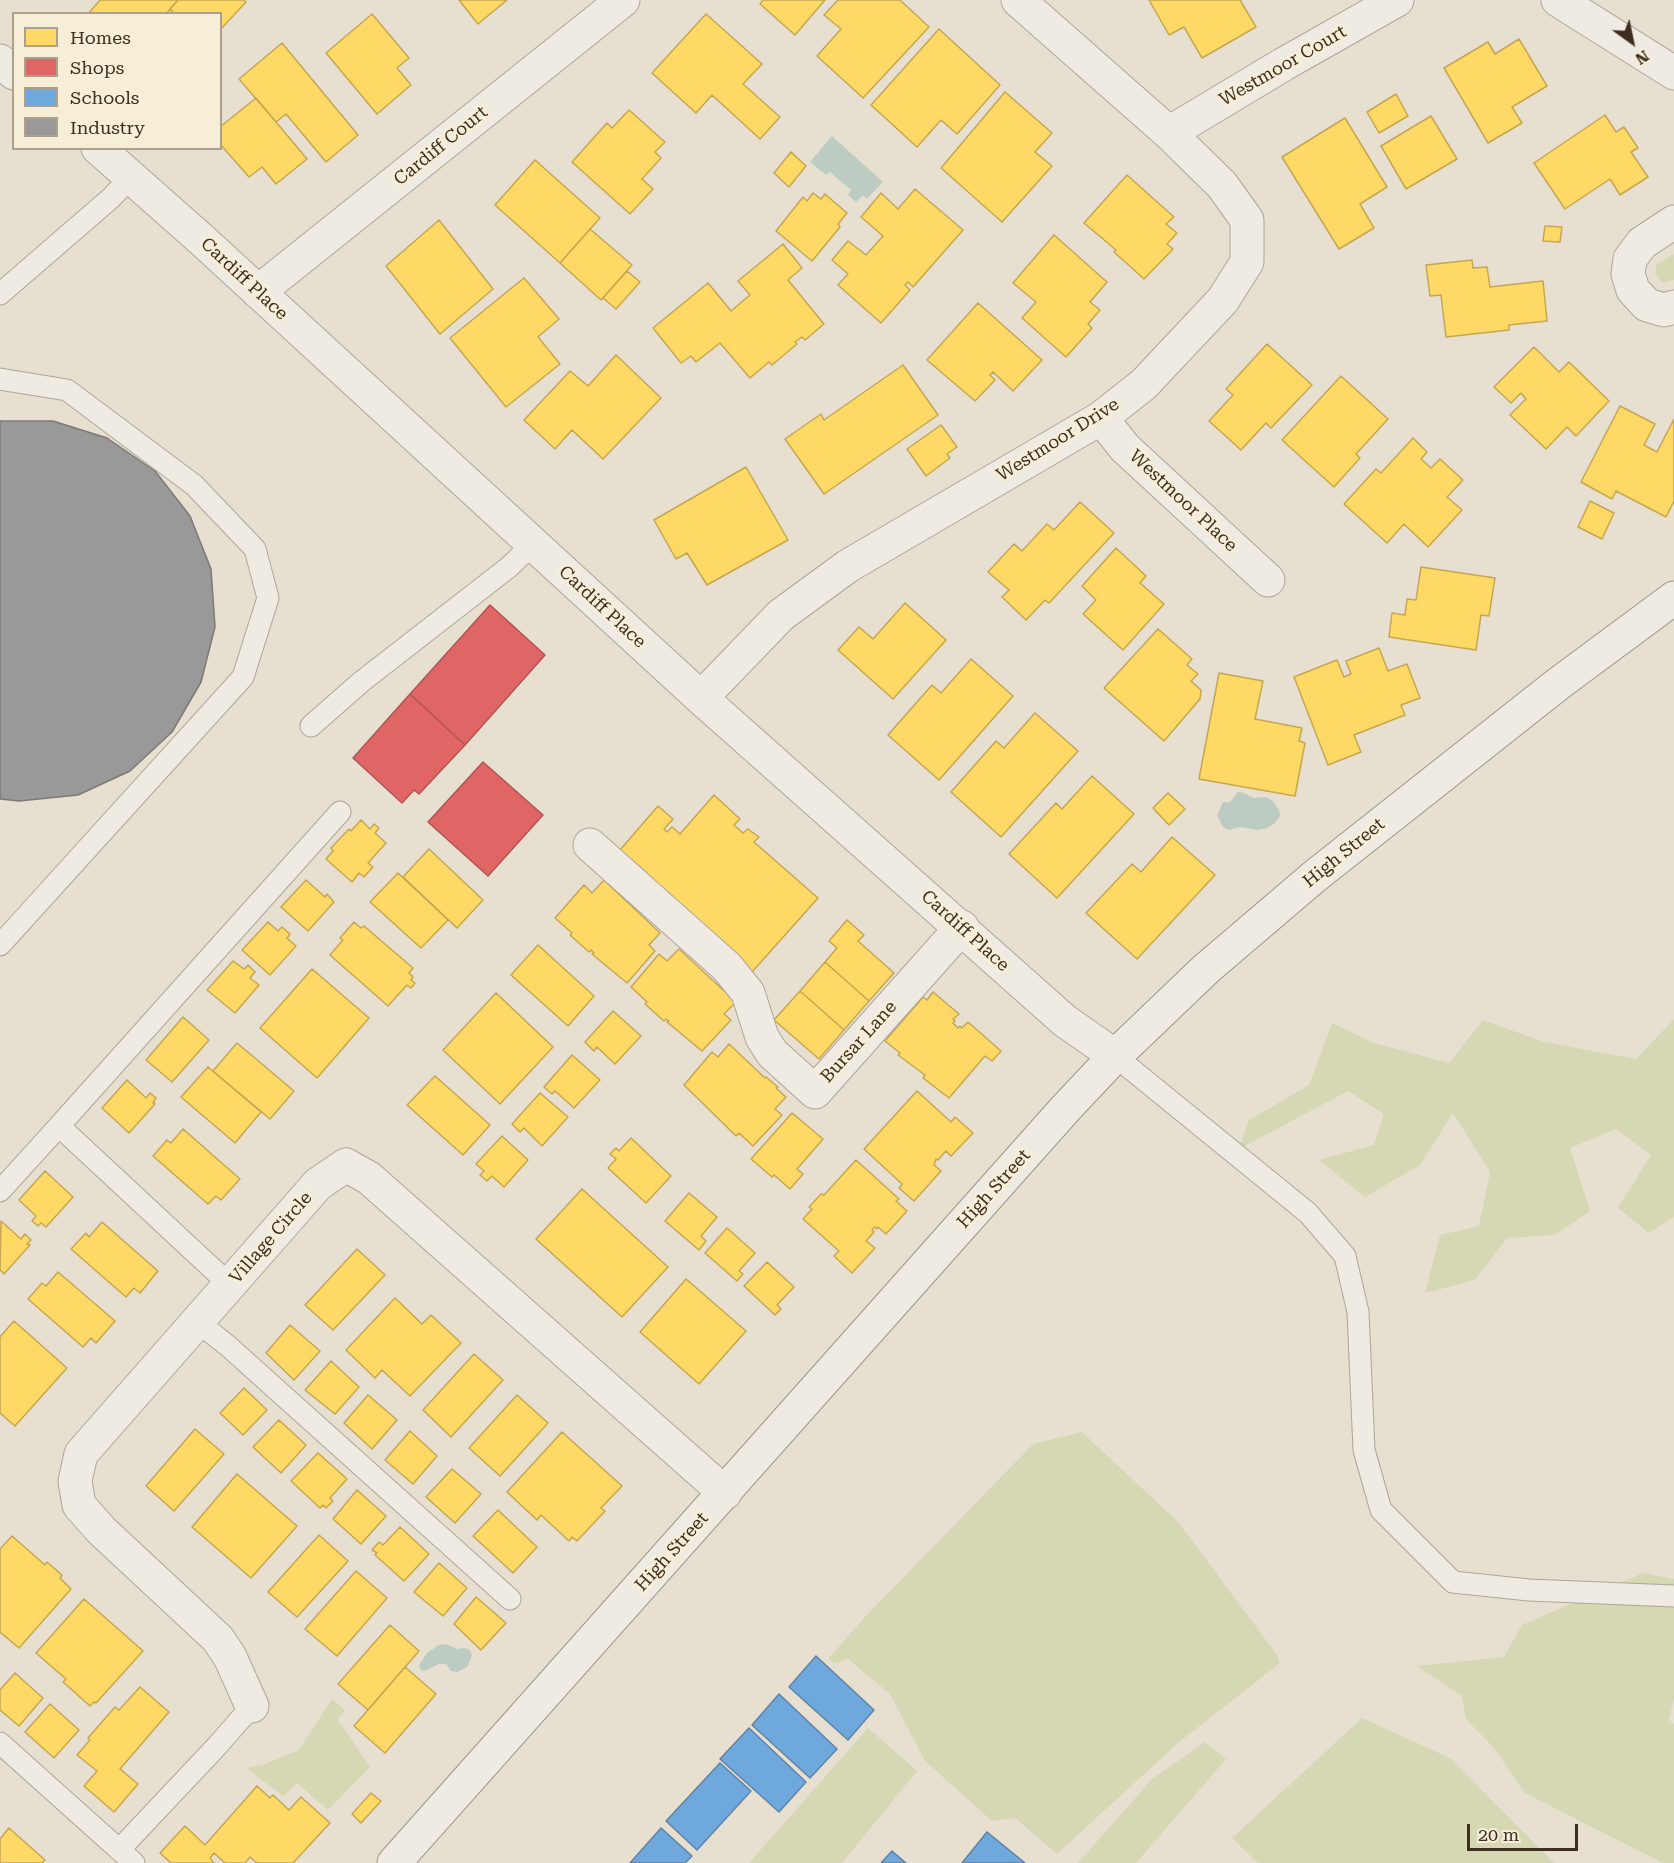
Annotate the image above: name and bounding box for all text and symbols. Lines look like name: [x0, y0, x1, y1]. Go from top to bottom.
legend: [12, 12, 222, 150]
north arrow: [1602, 12, 1662, 72]
street label: Westmoor Court: [1216, 21, 1350, 111]
text: Homes: [70, 27, 131, 48]
text: N: [1632, 46, 1652, 69]
text: Shops: [70, 57, 124, 78]
text: Schools: [70, 87, 139, 108]
street label: Cardiff Court: [390, 102, 492, 190]
text: Industry: [70, 117, 145, 138]
street label: Cardiff Place: [196, 233, 292, 325]
street label: Westmoor Drive: [993, 394, 1123, 486]
street label: Westmoor Place: [1125, 445, 1241, 557]
street label: Cardiff Place: [554, 561, 650, 653]
street label: High Street: [1299, 814, 1389, 892]
street label: Cardiff Place: [916, 886, 1014, 976]
street label: Bursar Lane: [816, 996, 902, 1088]
street label: High Street: [953, 1145, 1035, 1233]
street label: Village Circle: [225, 1188, 317, 1288]
street label: High Street: [631, 1508, 713, 1596]
scale bar: [1470, 1812, 1581, 1850]
text: 20 m: [1478, 1824, 1519, 1845]

